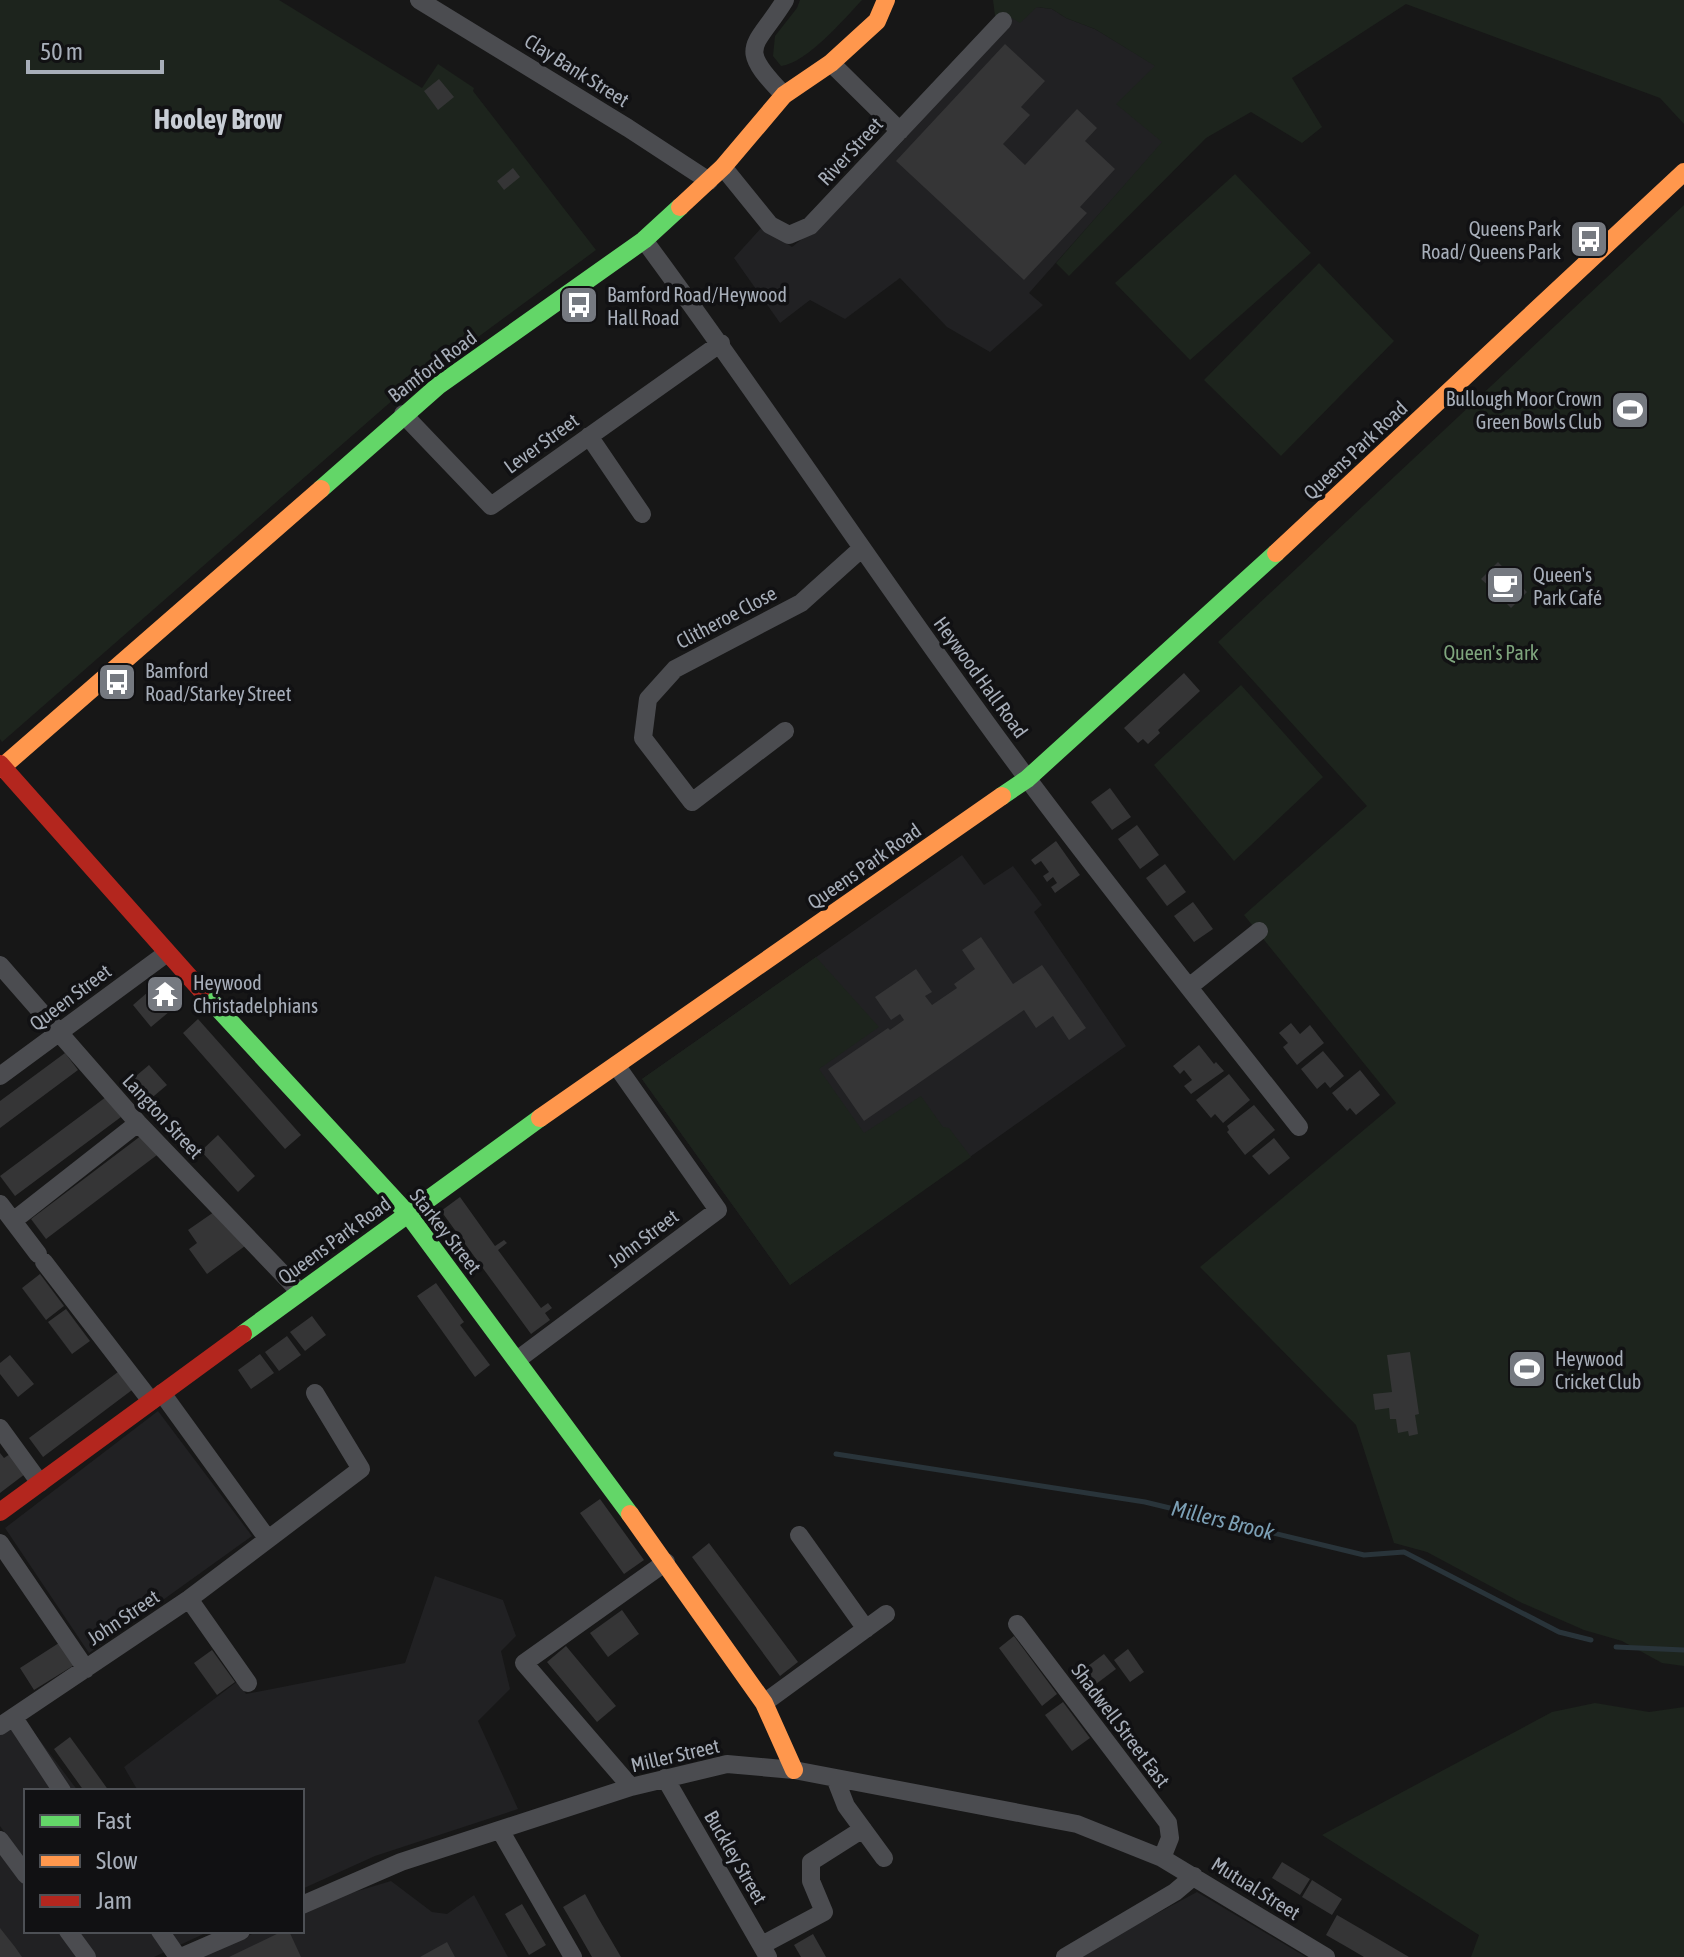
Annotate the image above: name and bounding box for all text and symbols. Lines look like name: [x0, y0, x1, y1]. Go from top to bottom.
scale bar: [28, 24, 162, 74]
street label: Clay Bank Street: [521, 29, 634, 111]
text: 50 m: [40, 38, 83, 65]
district label: Hooley Brow: [154, 103, 283, 135]
street label: River Street: [813, 112, 887, 190]
place label: Queens Park Road/ Queens Park: [1421, 217, 1561, 263]
bus stop icon: Queens Park Road/ Queens Park: [1568, 218, 1610, 260]
place label: Bamford Road/Heywood Hall Road: [607, 283, 787, 329]
bus stop icon: Bamford Road/Heywood Hall Road: [558, 284, 600, 326]
street label: Bamford Road: [383, 325, 481, 407]
place label: Bullough Moor Crown Green Bowls Club: [1446, 387, 1602, 433]
sports icon: Bullough Moor Crown Green Bowls Club: [1609, 389, 1651, 431]
street label: Queens Park Road: [1298, 396, 1412, 504]
street label: Lever Street: [499, 408, 583, 478]
place label: Queen's Park Café: [1533, 563, 1602, 609]
cafe icon: Queen's Park Café: [1484, 564, 1526, 606]
street label: Clitheroe Close: [672, 581, 780, 653]
street label: Heywood Hall Road: [929, 612, 1033, 742]
park label: Queen's Park: [1443, 641, 1539, 664]
place label: Bamford Road/Starkey Street: [145, 659, 292, 705]
bus stop icon: Bamford Road/Starkey Street: [96, 661, 138, 703]
street label: Queens Park Road: [803, 818, 925, 914]
street label: Queen Street: [25, 959, 115, 1035]
place label: Heywood Christadelphians: [193, 971, 318, 1017]
temple icon: Heywood Christadelphians: [144, 973, 186, 1015]
street label: Langton Street: [118, 1069, 208, 1163]
street label: Starkey Street: [406, 1184, 486, 1278]
street label: Queens Park Road: [273, 1192, 395, 1288]
street label: John Street: [603, 1204, 683, 1272]
place label: Heywood Cricket Club: [1555, 1347, 1641, 1393]
sports icon: Heywood Cricket Club: [1506, 1348, 1548, 1390]
water label: Millers Brook: [1169, 1495, 1277, 1545]
street label: John Street: [83, 1584, 164, 1649]
street label: Shadwell Street East: [1067, 1659, 1175, 1791]
street label: Miller Street: [629, 1734, 722, 1776]
legend: [24, 1789, 304, 1933]
street label: Buckley Street: [700, 1806, 772, 1908]
text: Fast: [96, 1807, 132, 1834]
text: Slow: [96, 1847, 138, 1874]
street label: Mutual Street: [1208, 1852, 1305, 1924]
text: Jam: [96, 1887, 132, 1914]

